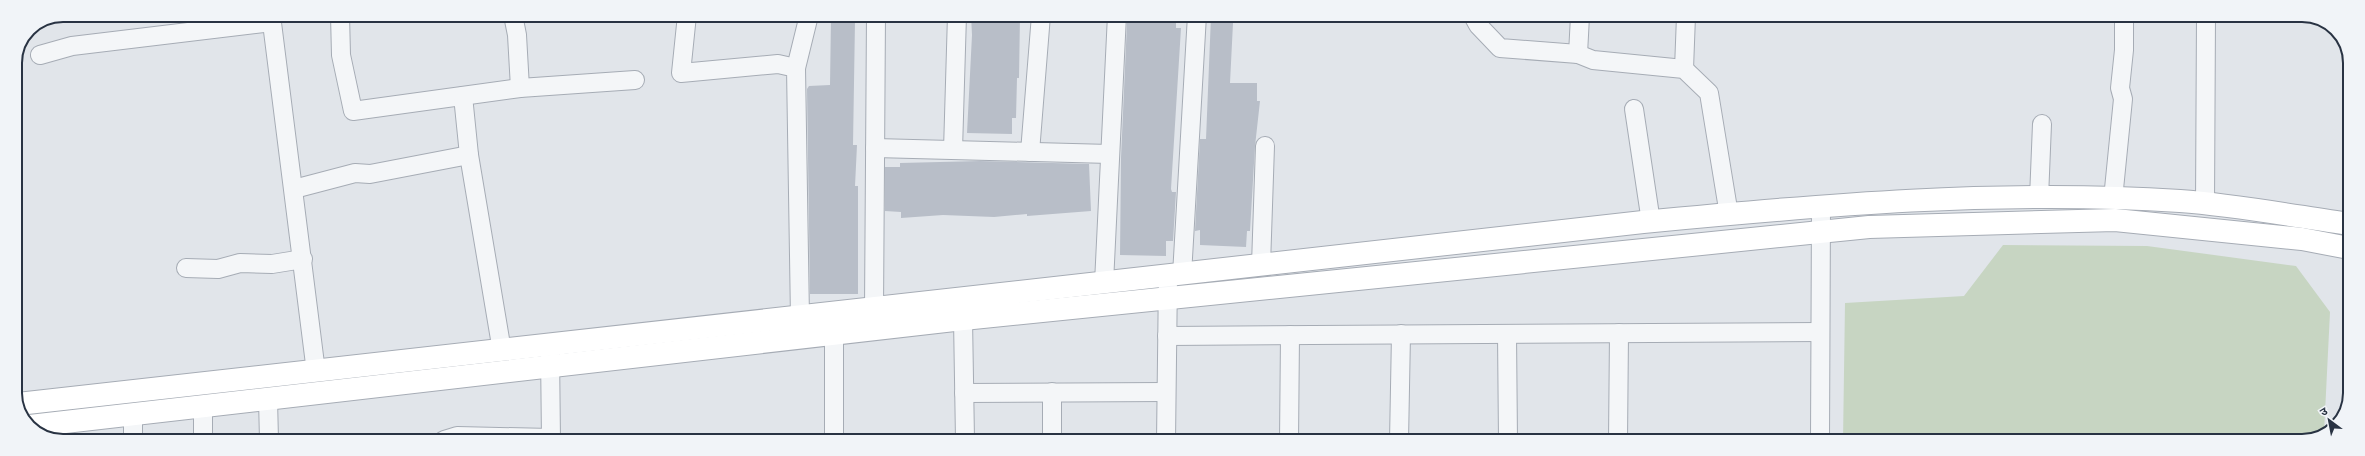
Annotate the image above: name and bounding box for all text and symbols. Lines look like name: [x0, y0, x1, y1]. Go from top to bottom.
north arrow: [2309, 400, 2349, 440]
text: उ: [2317, 403, 2331, 419]

